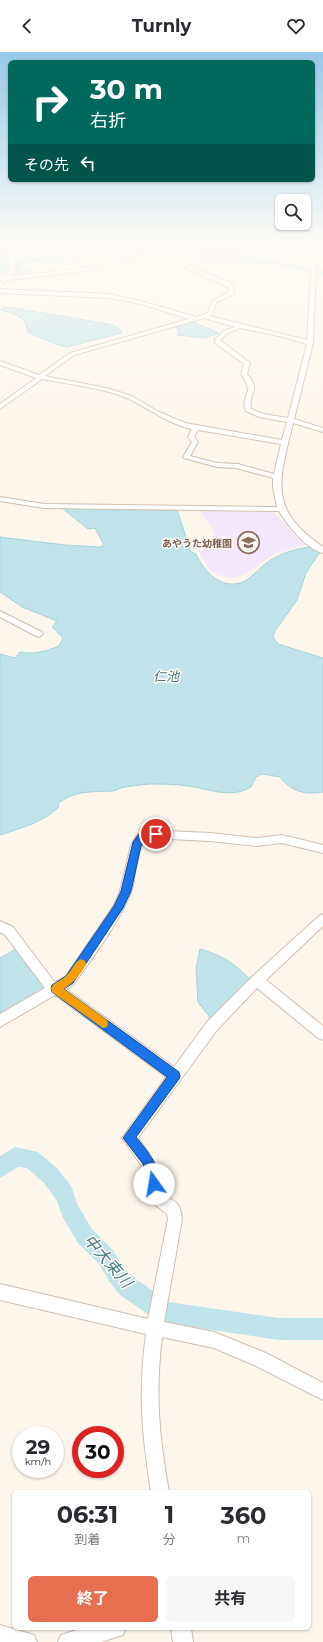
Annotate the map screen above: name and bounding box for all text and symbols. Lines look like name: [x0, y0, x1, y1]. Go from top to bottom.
icon: back: [16, 15, 38, 37]
text: Turnly: [132, 15, 191, 37]
icon: heart: [285, 15, 307, 37]
text: 30 m: [90, 72, 163, 106]
icon: right: [24, 76, 76, 128]
text: 右折: [90, 110, 126, 132]
icon: left: [77, 152, 99, 174]
text: その先: [24, 155, 69, 174]
map controls: [275, 194, 311, 230]
button: search: [275, 194, 311, 230]
school or university icon: あやうた幼稚園: [235, 530, 261, 556]
place label: あやうた幼稚園: [162, 537, 232, 550]
water label: 仁池: [153, 668, 181, 684]
pin: [139, 817, 173, 851]
icon: arrive: [145, 823, 167, 845]
position arrow: [133, 1163, 175, 1205]
water label: 中大束川: [80, 1231, 137, 1293]
speed limit sign: 30: [72, 1426, 124, 1478]
text: 29: [26, 1435, 50, 1459]
text: km/h: [25, 1455, 51, 1468]
text: 06:31: [57, 1500, 118, 1529]
text: 1: [165, 1500, 174, 1529]
text: 360: [221, 1501, 266, 1530]
text: m: [237, 1530, 250, 1546]
text: 到着: [74, 1531, 100, 1547]
text: 分: [163, 1531, 176, 1547]
button: 終了: [28, 1576, 158, 1622]
button: 共有: [166, 1576, 295, 1622]

